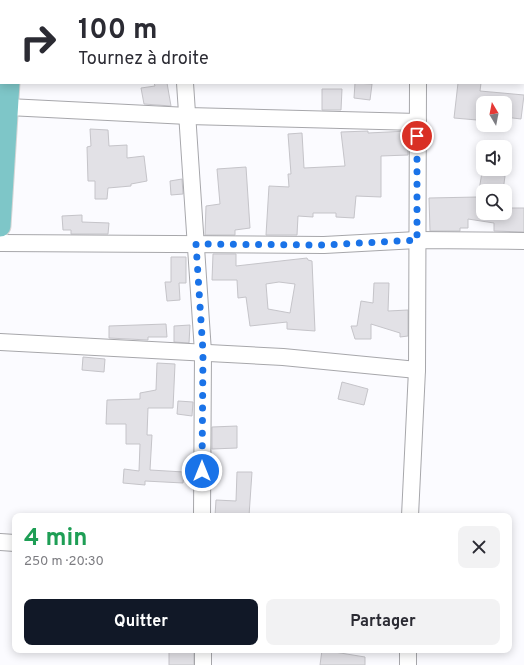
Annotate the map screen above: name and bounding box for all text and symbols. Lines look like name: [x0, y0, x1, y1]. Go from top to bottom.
text: 100 m: [78, 13, 158, 49]
icon: right: [12, 16, 64, 68]
text: Tournez à droite: [78, 48, 209, 71]
north arrow: [476, 96, 512, 132]
map controls: [476, 96, 512, 220]
pin: [400, 119, 434, 153]
icon: arrive: [406, 125, 428, 147]
button: sound: [476, 140, 512, 176]
button: search: [476, 184, 512, 220]
position arrow: [181, 450, 223, 492]
text: 4 min: [24, 524, 87, 554]
button: close: [458, 526, 500, 568]
text: 250 m · 20:30: [24, 554, 104, 570]
button: Quitter: [24, 599, 258, 645]
button: Partager: [266, 599, 500, 645]

